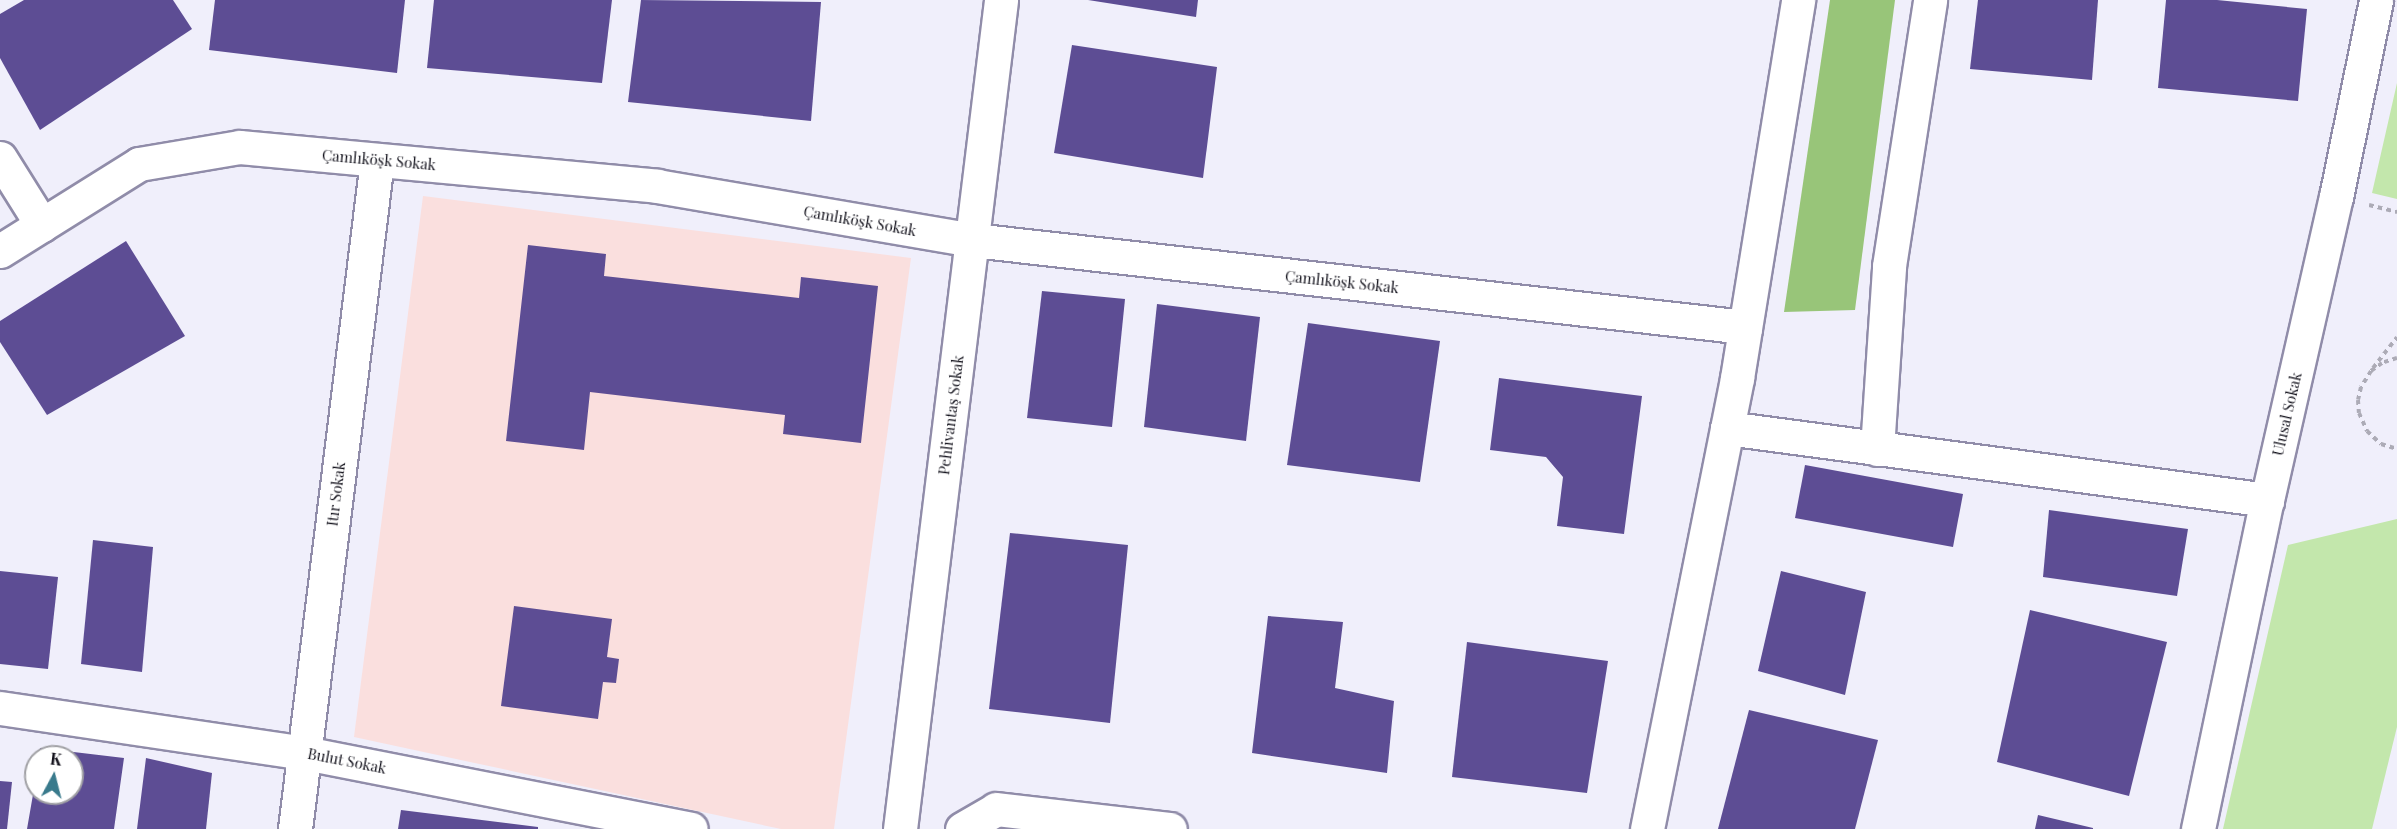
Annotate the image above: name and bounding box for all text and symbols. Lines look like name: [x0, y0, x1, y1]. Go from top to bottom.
street label: Çamlıköşk Sokak: [321, 146, 437, 174]
street label: Çamlıköşk Sokak: [802, 202, 918, 240]
street label: Çamlıköşk Sokak: [1284, 267, 1400, 297]
street label: Pehlivantaş Sokak: [935, 354, 967, 476]
street label: Ulusal Sokak: [2269, 370, 2305, 458]
street label: Itır Sokak: [323, 461, 349, 527]
north arrow: [24, 745, 84, 805]
street label: Bulut Sokak: [306, 745, 388, 777]
text: K: [49, 748, 63, 770]

